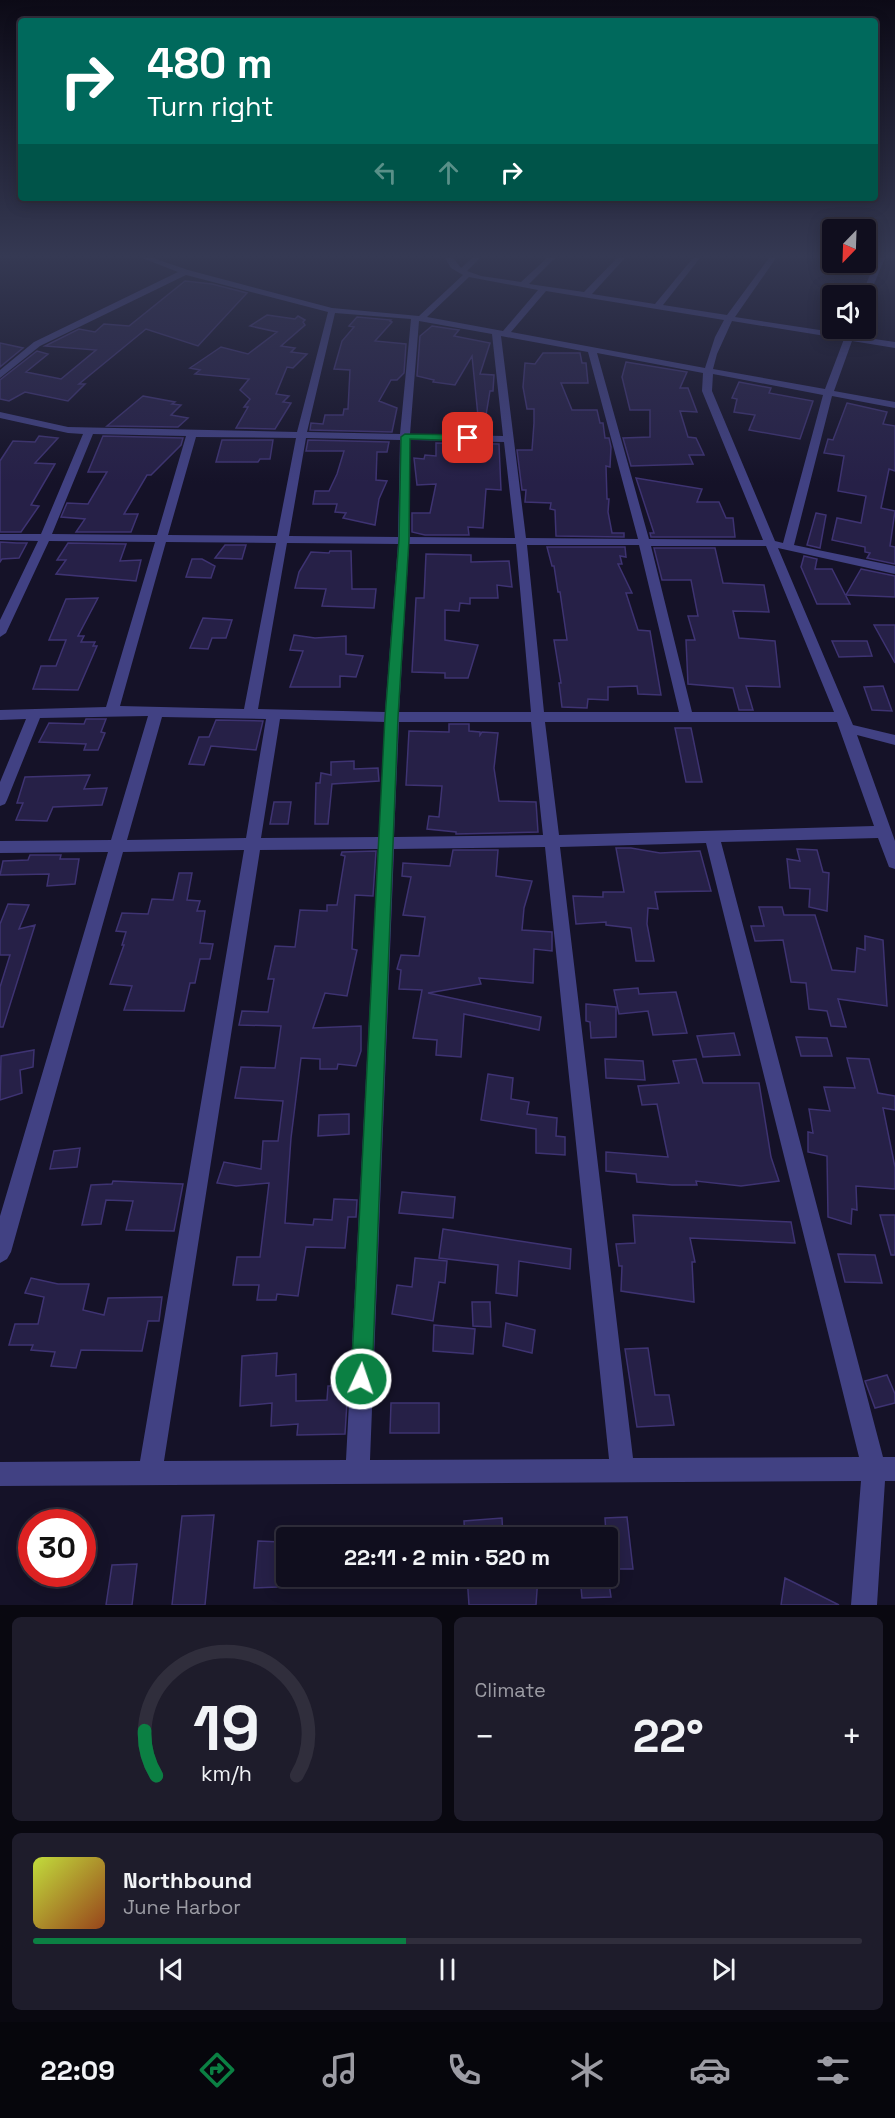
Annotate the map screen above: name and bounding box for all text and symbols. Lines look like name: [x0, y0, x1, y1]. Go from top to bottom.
text: 480 m: [147, 37, 273, 90]
icon: right: [48, 42, 126, 120]
text: Turn right: [147, 89, 274, 124]
icon: left: [369, 156, 402, 189]
icon: ahead: [432, 156, 465, 189]
icon: right: [495, 156, 528, 189]
north arrow: [822, 219, 876, 273]
map controls: [822, 219, 876, 339]
button: sound: [822, 285, 876, 339]
pin: [442, 412, 493, 463]
icon: arrive: [451, 421, 484, 454]
position arrow: [329, 1347, 393, 1411]
speed limit sign: 30: [18, 1509, 96, 1587]
text: 22:11 · 2 min · 520 m: [344, 1543, 550, 1571]
text: Climate: [475, 1677, 546, 1703]
text: 19: [193, 1689, 260, 1768]
text: 22°: [633, 1708, 704, 1765]
text: −: [475, 1716, 495, 1758]
text: +: [842, 1716, 862, 1758]
text: km/h: [201, 1760, 252, 1787]
text: Northbound: [123, 1866, 252, 1894]
text: June Harbor: [123, 1894, 241, 1920]
icon: previous: [155, 1953, 188, 1986]
icon: pause: [431, 1953, 464, 1986]
icon: next: [707, 1953, 740, 1986]
icon: directions: [196, 2049, 238, 2091]
icon: music: [319, 2049, 361, 2091]
icon: phone: [443, 2049, 485, 2091]
icon: climate: [566, 2049, 608, 2091]
icon: car: [689, 2049, 731, 2091]
icon: filters: [812, 2049, 854, 2091]
text: 22:09: [41, 2053, 115, 2088]

